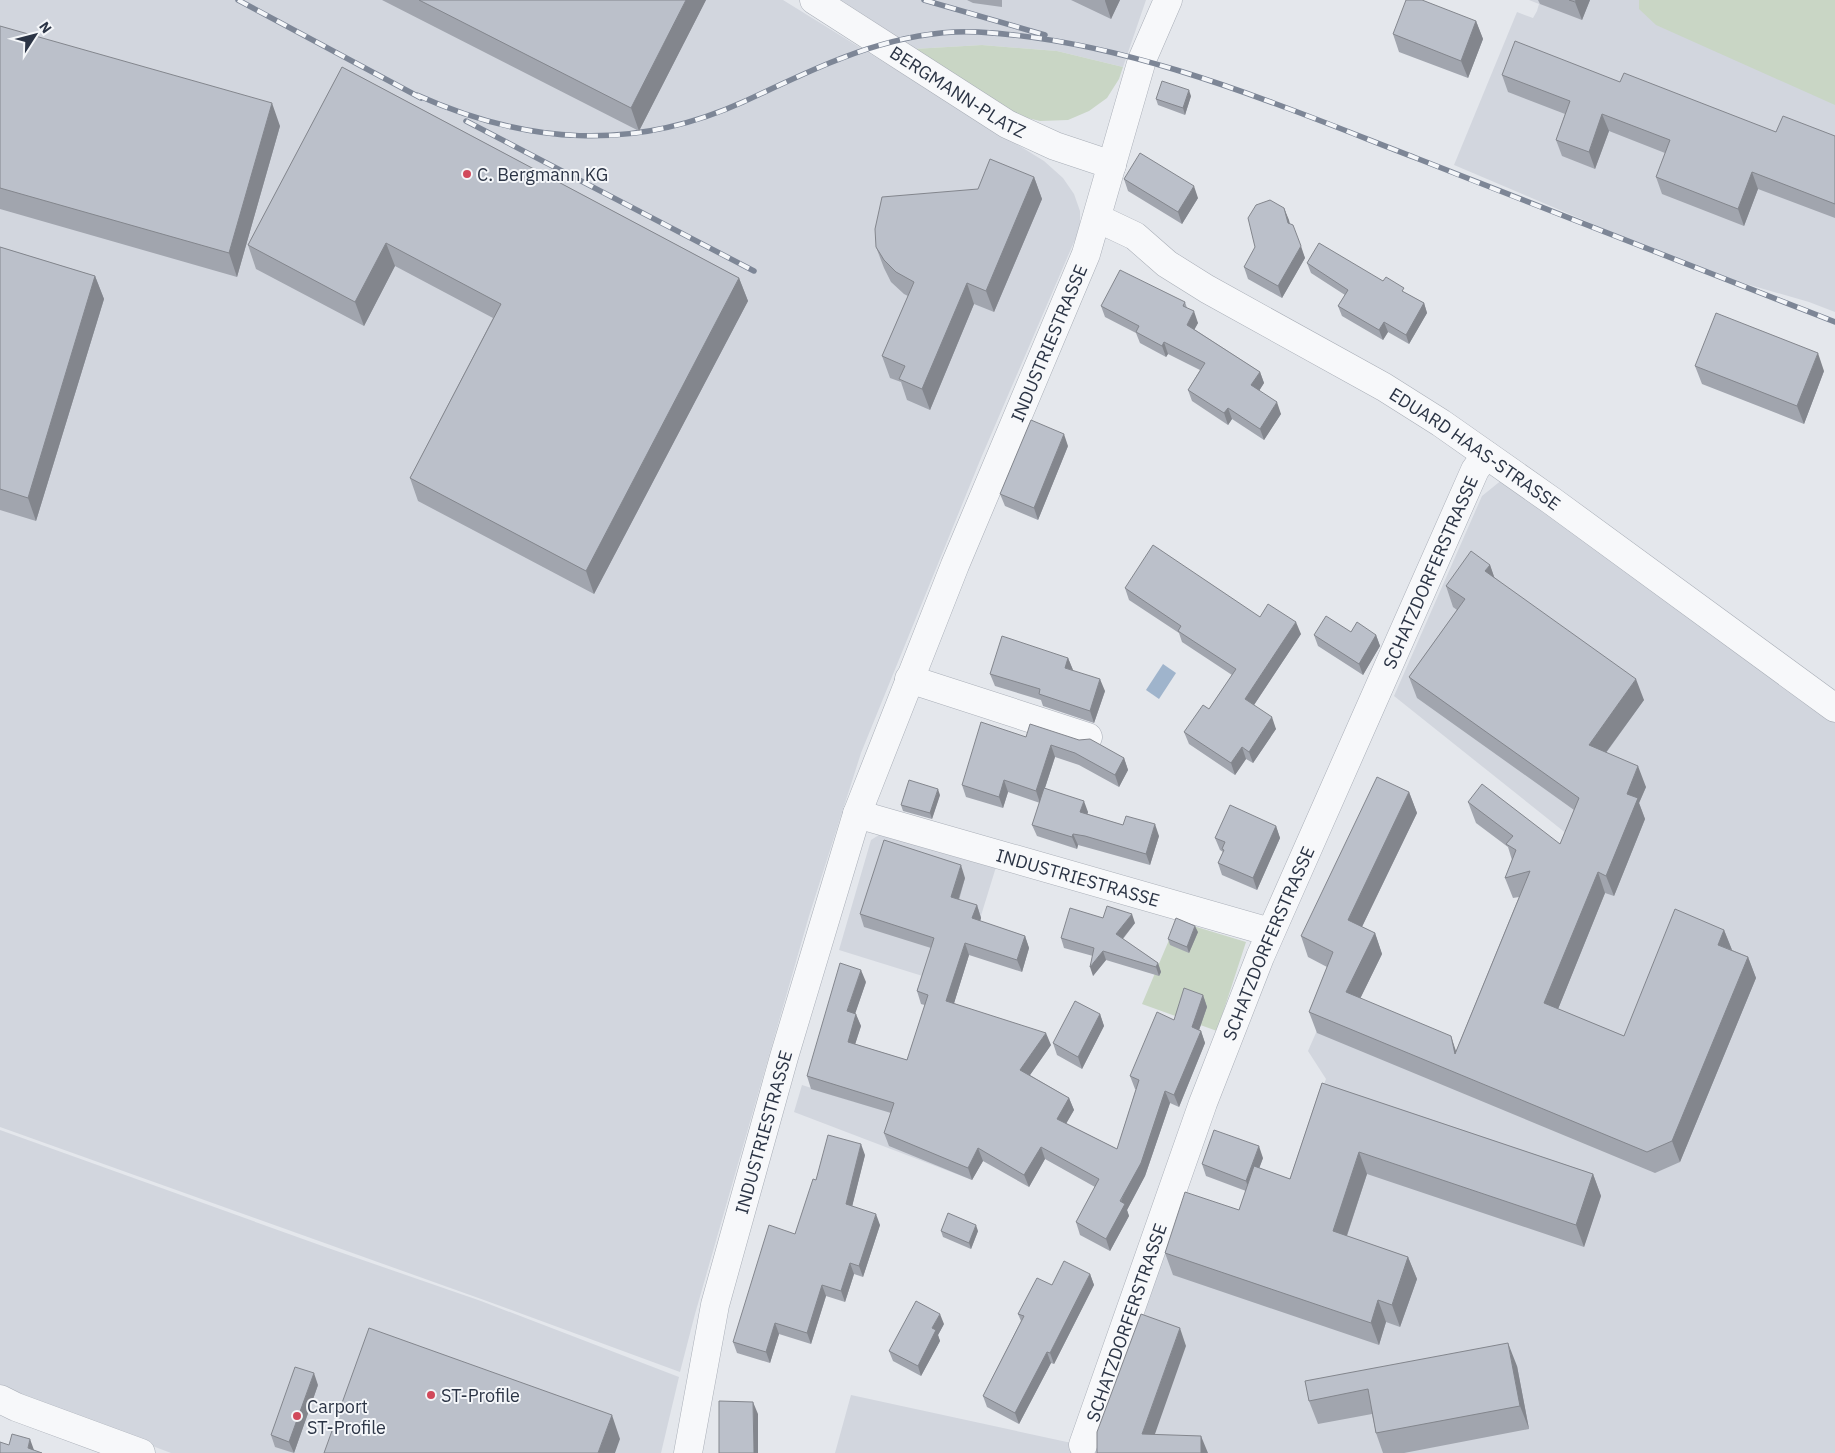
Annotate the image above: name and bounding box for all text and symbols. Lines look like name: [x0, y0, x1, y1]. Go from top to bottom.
north arrow: [10, 10, 60, 60]
text: N: [35, 18, 56, 37]
street label: BERGMANN-PLATZ: [886, 40, 1030, 143]
place label: C. Bergmann KG: [477, 163, 608, 186]
marker: C. Bergmann KG: [461, 168, 473, 180]
street label: INDUSTRIESTRASSE: [1005, 261, 1092, 425]
street label: EDUARD HAAS-STRASSE: [1385, 382, 1565, 515]
street label: SCHATZDORFERSTRASSE: [1377, 472, 1483, 672]
street label: SCHATZDORFERSTRASSE: [1217, 842, 1319, 1044]
street label: INDUSTRIESTRASSE: [994, 843, 1162, 911]
street label: INDUSTRIESTRASSE: [729, 1047, 797, 1216]
street label: SCHATZDORFERSTRASSE: [1081, 1220, 1171, 1425]
place label: ST-Profile: [441, 1384, 520, 1407]
marker: ST-Profile: [425, 1389, 437, 1401]
place label: Carport ST-Profile: [307, 1395, 386, 1439]
marker: Carport ST-Profile: [291, 1410, 303, 1422]

